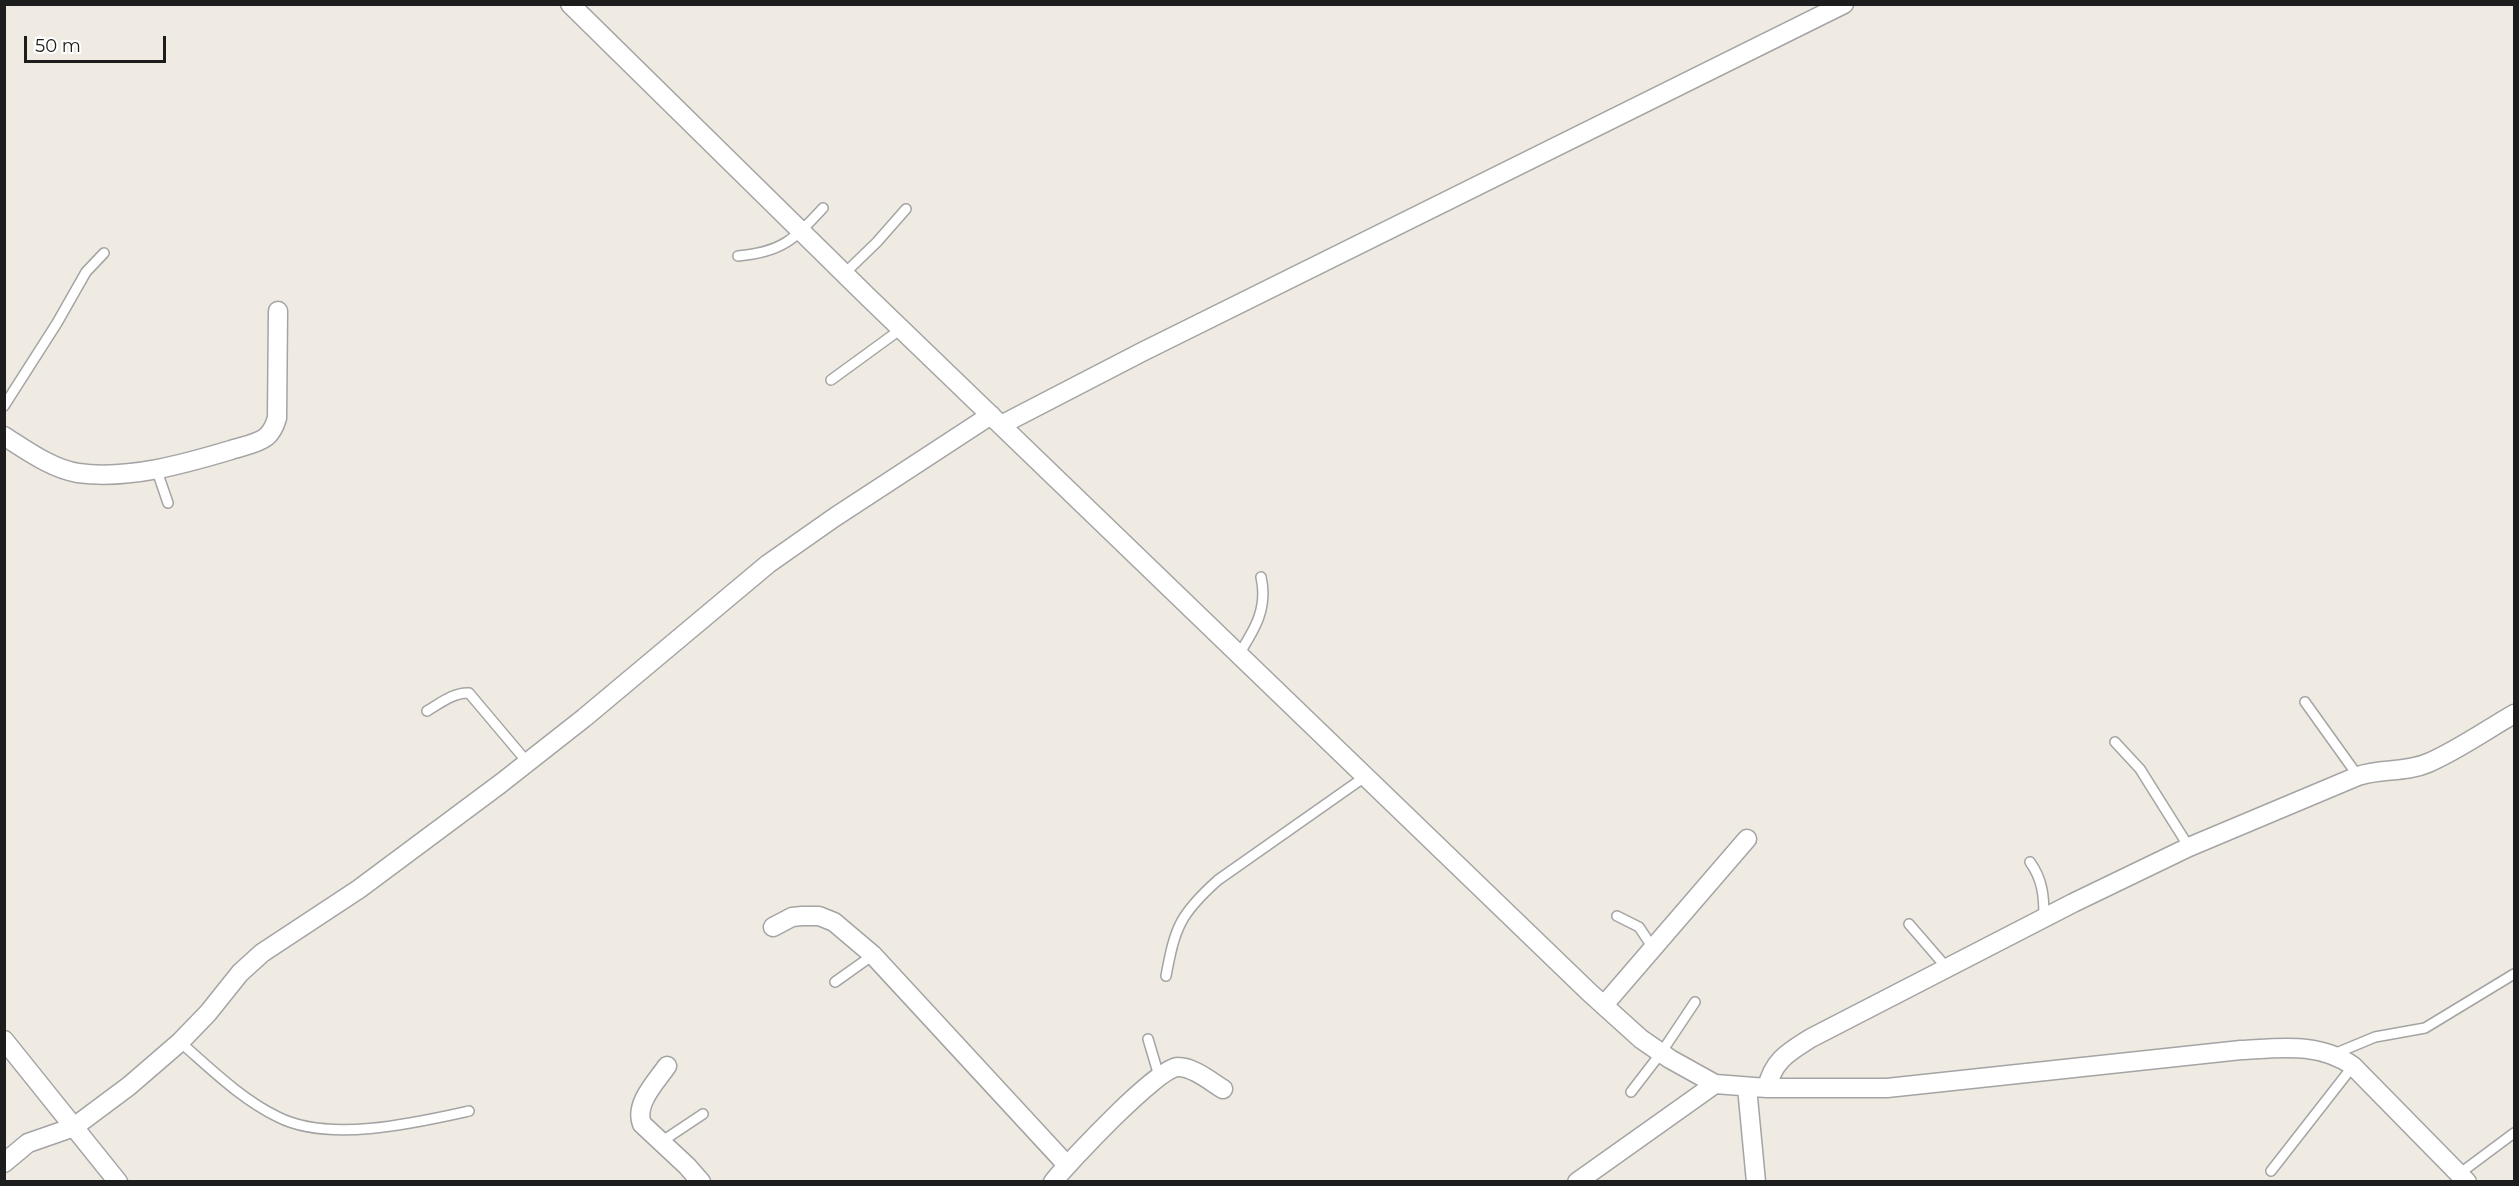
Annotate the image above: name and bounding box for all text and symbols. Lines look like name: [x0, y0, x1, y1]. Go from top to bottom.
scale bar: [27, 24, 170, 62]
text: 50 m: [35, 35, 81, 57]

